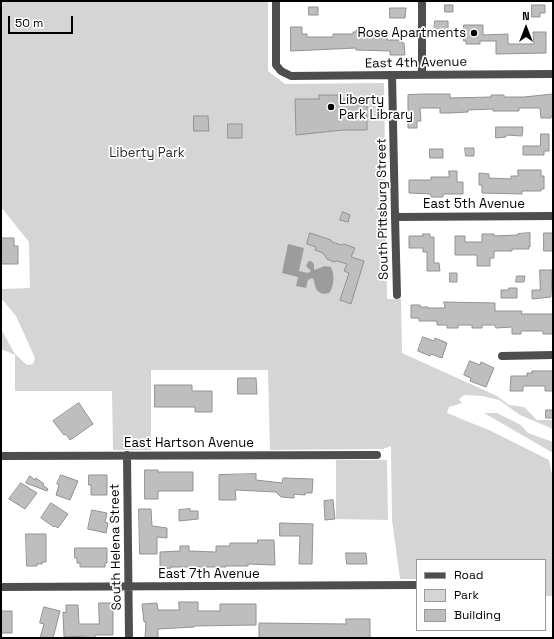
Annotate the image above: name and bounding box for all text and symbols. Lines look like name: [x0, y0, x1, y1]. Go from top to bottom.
scale bar: [10, 8, 75, 34]
north arrow: [506, 8, 546, 48]
text: N: [522, 9, 530, 23]
text: 50 m: [15, 15, 43, 31]
place label: Rose Apartments: [357, 25, 466, 41]
marker: Rose Apartments: [469, 28, 479, 38]
street label: East 4th Avenue: [365, 54, 467, 72]
place label: Liberty Park Library: [339, 92, 413, 123]
marker: Liberty Park Library: [326, 102, 336, 112]
street label: South Pittsburg Street: [374, 138, 392, 280]
park label: Liberty Park: [109, 145, 185, 161]
street label: East 5th Avenue: [423, 196, 525, 212]
street label: East Hartson Avenue: [124, 435, 254, 451]
street label: South Helena Street: [107, 483, 125, 611]
legend: [416, 559, 546, 631]
street label: East 7th Avenue: [158, 566, 260, 582]
text: Road: [454, 567, 483, 583]
text: Park: [454, 587, 479, 603]
text: Building: [454, 607, 501, 623]

